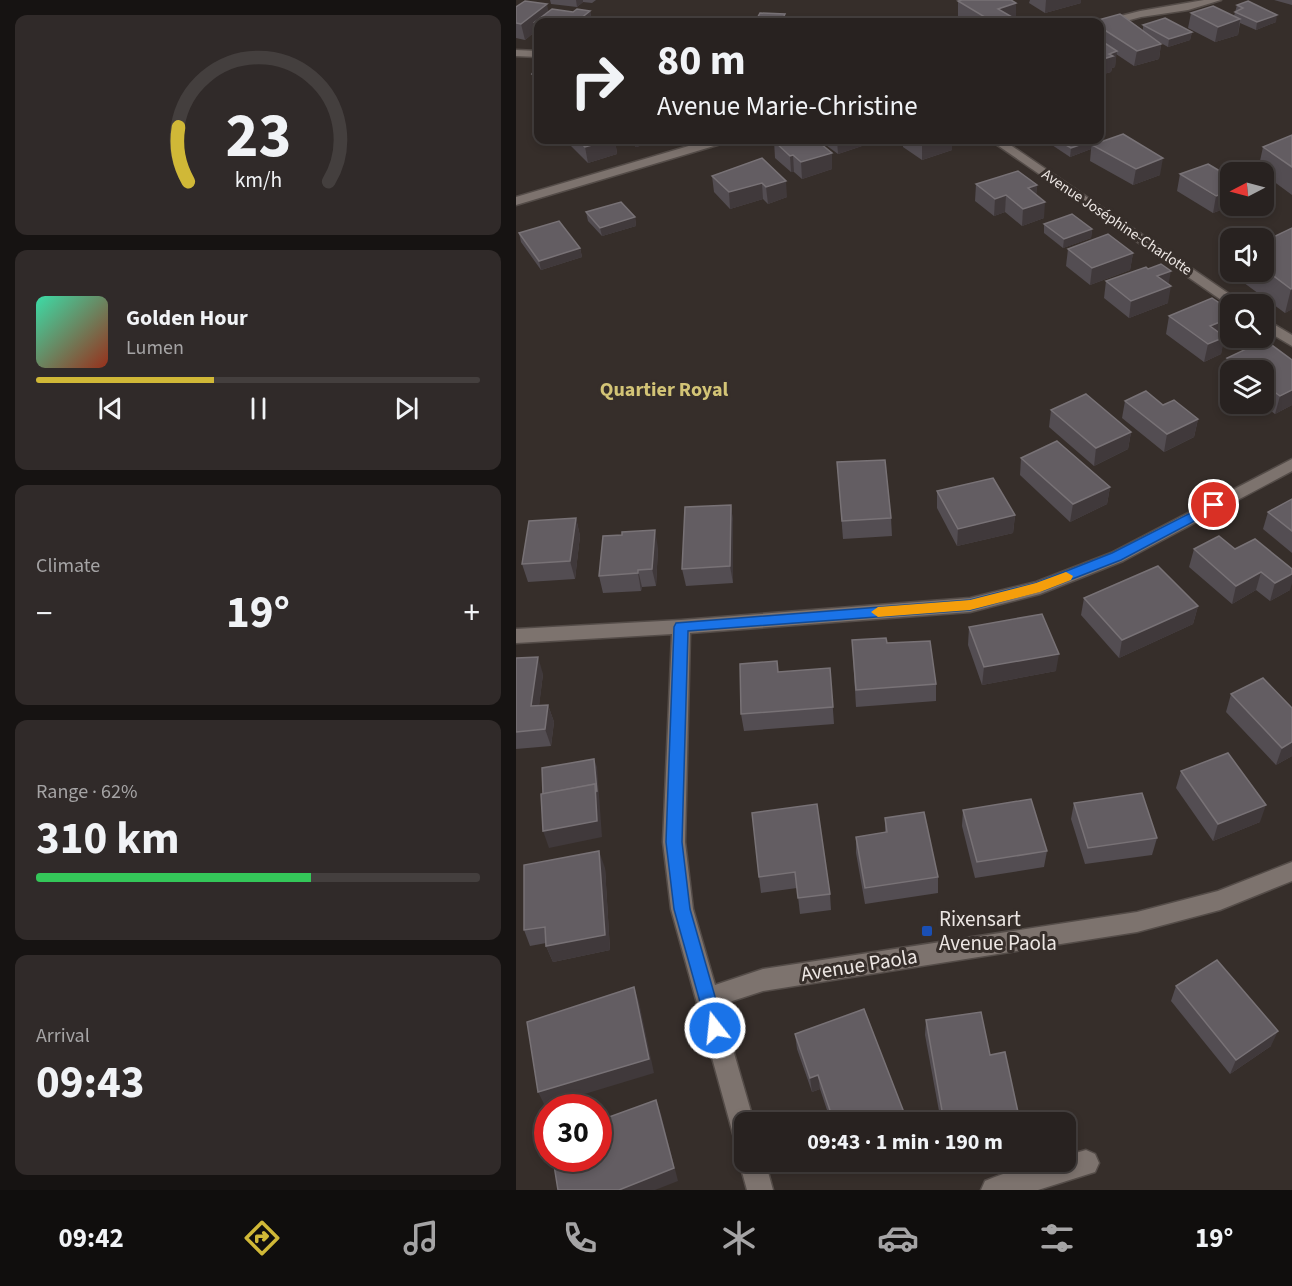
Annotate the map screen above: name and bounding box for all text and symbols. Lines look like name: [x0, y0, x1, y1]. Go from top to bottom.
text: 80 m: [657, 31, 746, 91]
icon: right: [558, 42, 636, 120]
text: Avenue Marie-Christine: [657, 87, 918, 126]
text: 23: [225, 92, 291, 181]
north arrow: [1220, 162, 1274, 216]
map controls: [1220, 162, 1274, 414]
street label: Avenue Joséphine-Charlotte: [1037, 164, 1196, 281]
text: km/h: [234, 165, 282, 196]
button: sound: [1220, 228, 1274, 282]
button: search: [1220, 294, 1274, 348]
text: Golden Hour: [126, 302, 248, 334]
text: Lumen: [126, 334, 184, 362]
button: layers: [1220, 360, 1274, 414]
district label: Quartier Royal: [600, 376, 728, 404]
icon: previous: [94, 392, 127, 425]
icon: pause: [242, 392, 275, 425]
icon: next: [390, 392, 423, 425]
pin: [1188, 479, 1239, 530]
icon: arrive: [1197, 488, 1230, 521]
text: Climate: [36, 552, 100, 580]
text: 19°: [226, 581, 290, 645]
text: −: [36, 590, 52, 637]
text: +: [464, 590, 480, 637]
text: Range · 62%: [36, 778, 137, 806]
text: 310 km: [36, 807, 180, 871]
place label: Rixensart Avenue Paola: [939, 904, 1057, 958]
marker: Rixensart Avenue Paola: [920, 924, 934, 938]
street label: Avenue Paola: [798, 941, 920, 989]
position arrow: [683, 996, 747, 1060]
text: Arrival: [36, 1022, 90, 1050]
text: 09:43: [36, 1051, 145, 1115]
speed limit sign: 30: [534, 1094, 612, 1172]
text: 09:43 · 1 min · 190 m: [807, 1126, 1003, 1158]
icon: directions: [241, 1217, 283, 1259]
icon: music: [400, 1217, 442, 1259]
icon: phone: [559, 1217, 601, 1259]
icon: climate: [718, 1217, 760, 1259]
icon: car: [877, 1217, 919, 1259]
icon: filters: [1036, 1217, 1078, 1259]
text: 09:42: [59, 1219, 124, 1258]
text: 19°: [1195, 1219, 1233, 1258]

